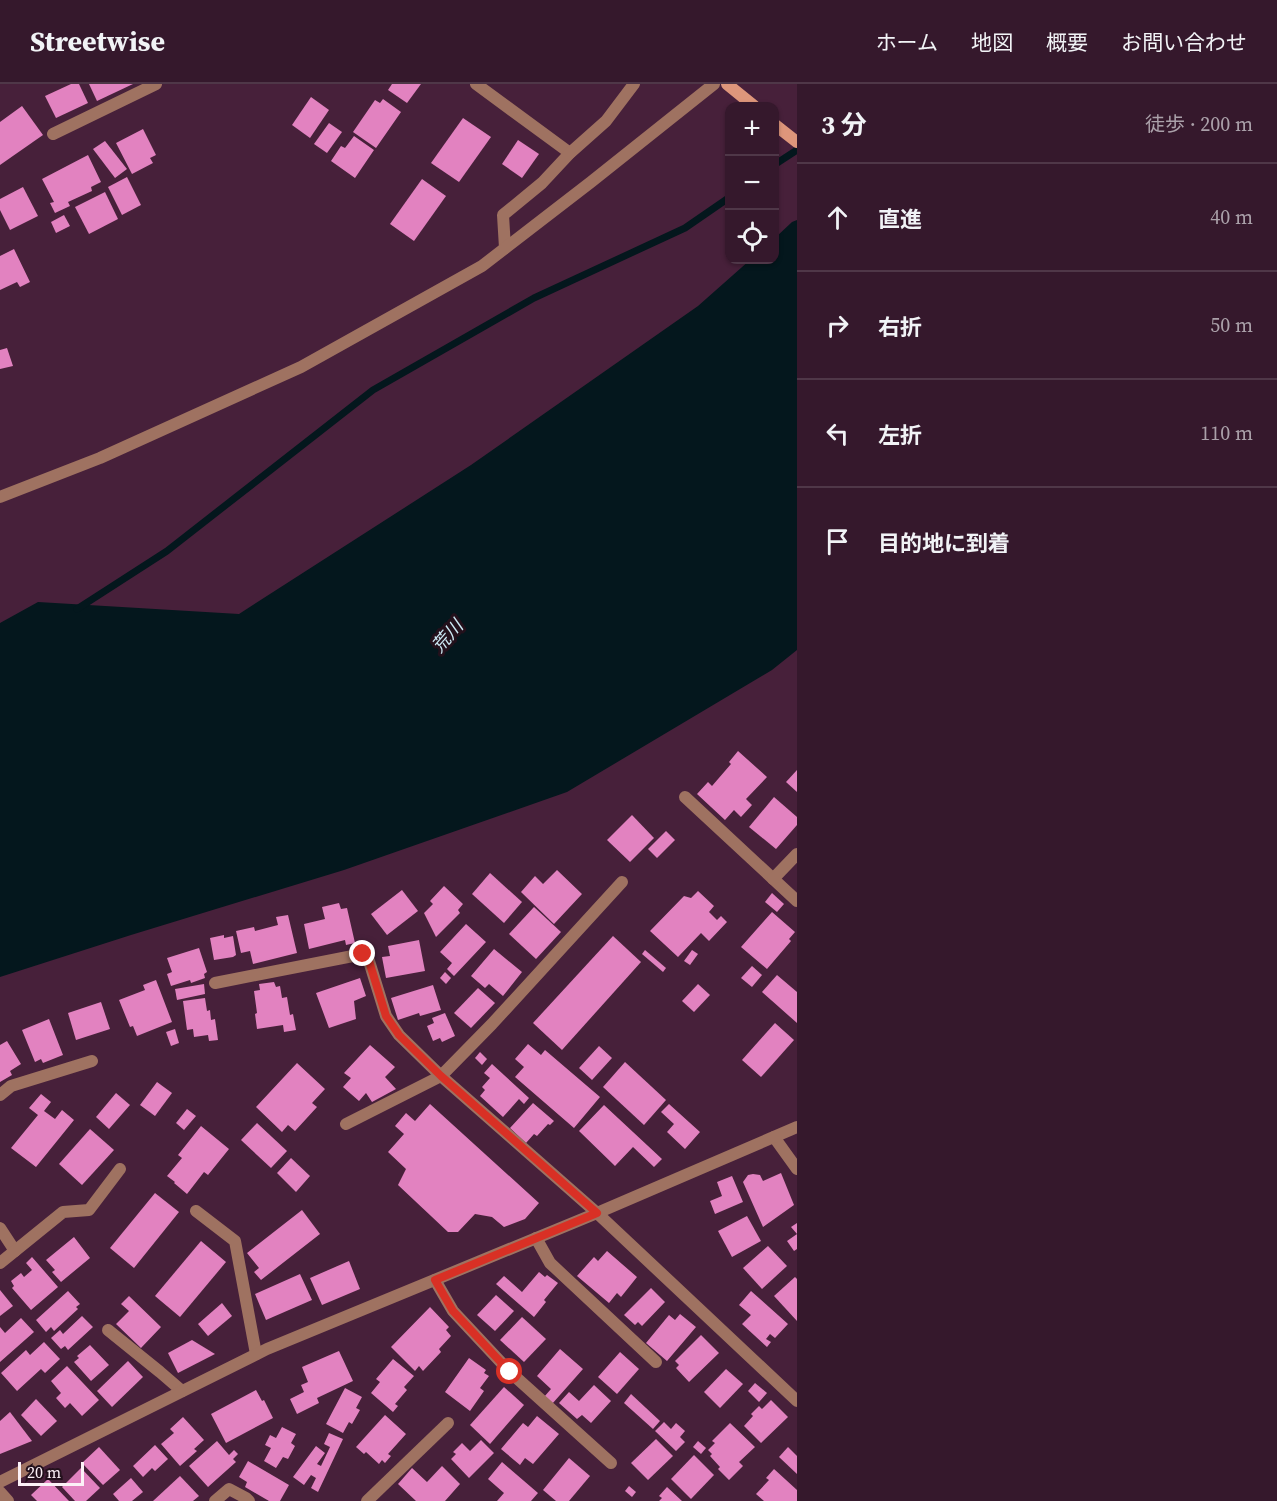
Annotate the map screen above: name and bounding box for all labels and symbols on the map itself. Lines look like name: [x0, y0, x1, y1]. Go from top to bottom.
water label: 荒川: [426, 613, 470, 658]
route end: [349, 940, 375, 966]
route start: [496, 1358, 522, 1384]
scale bar: [18, 1459, 84, 1486]

